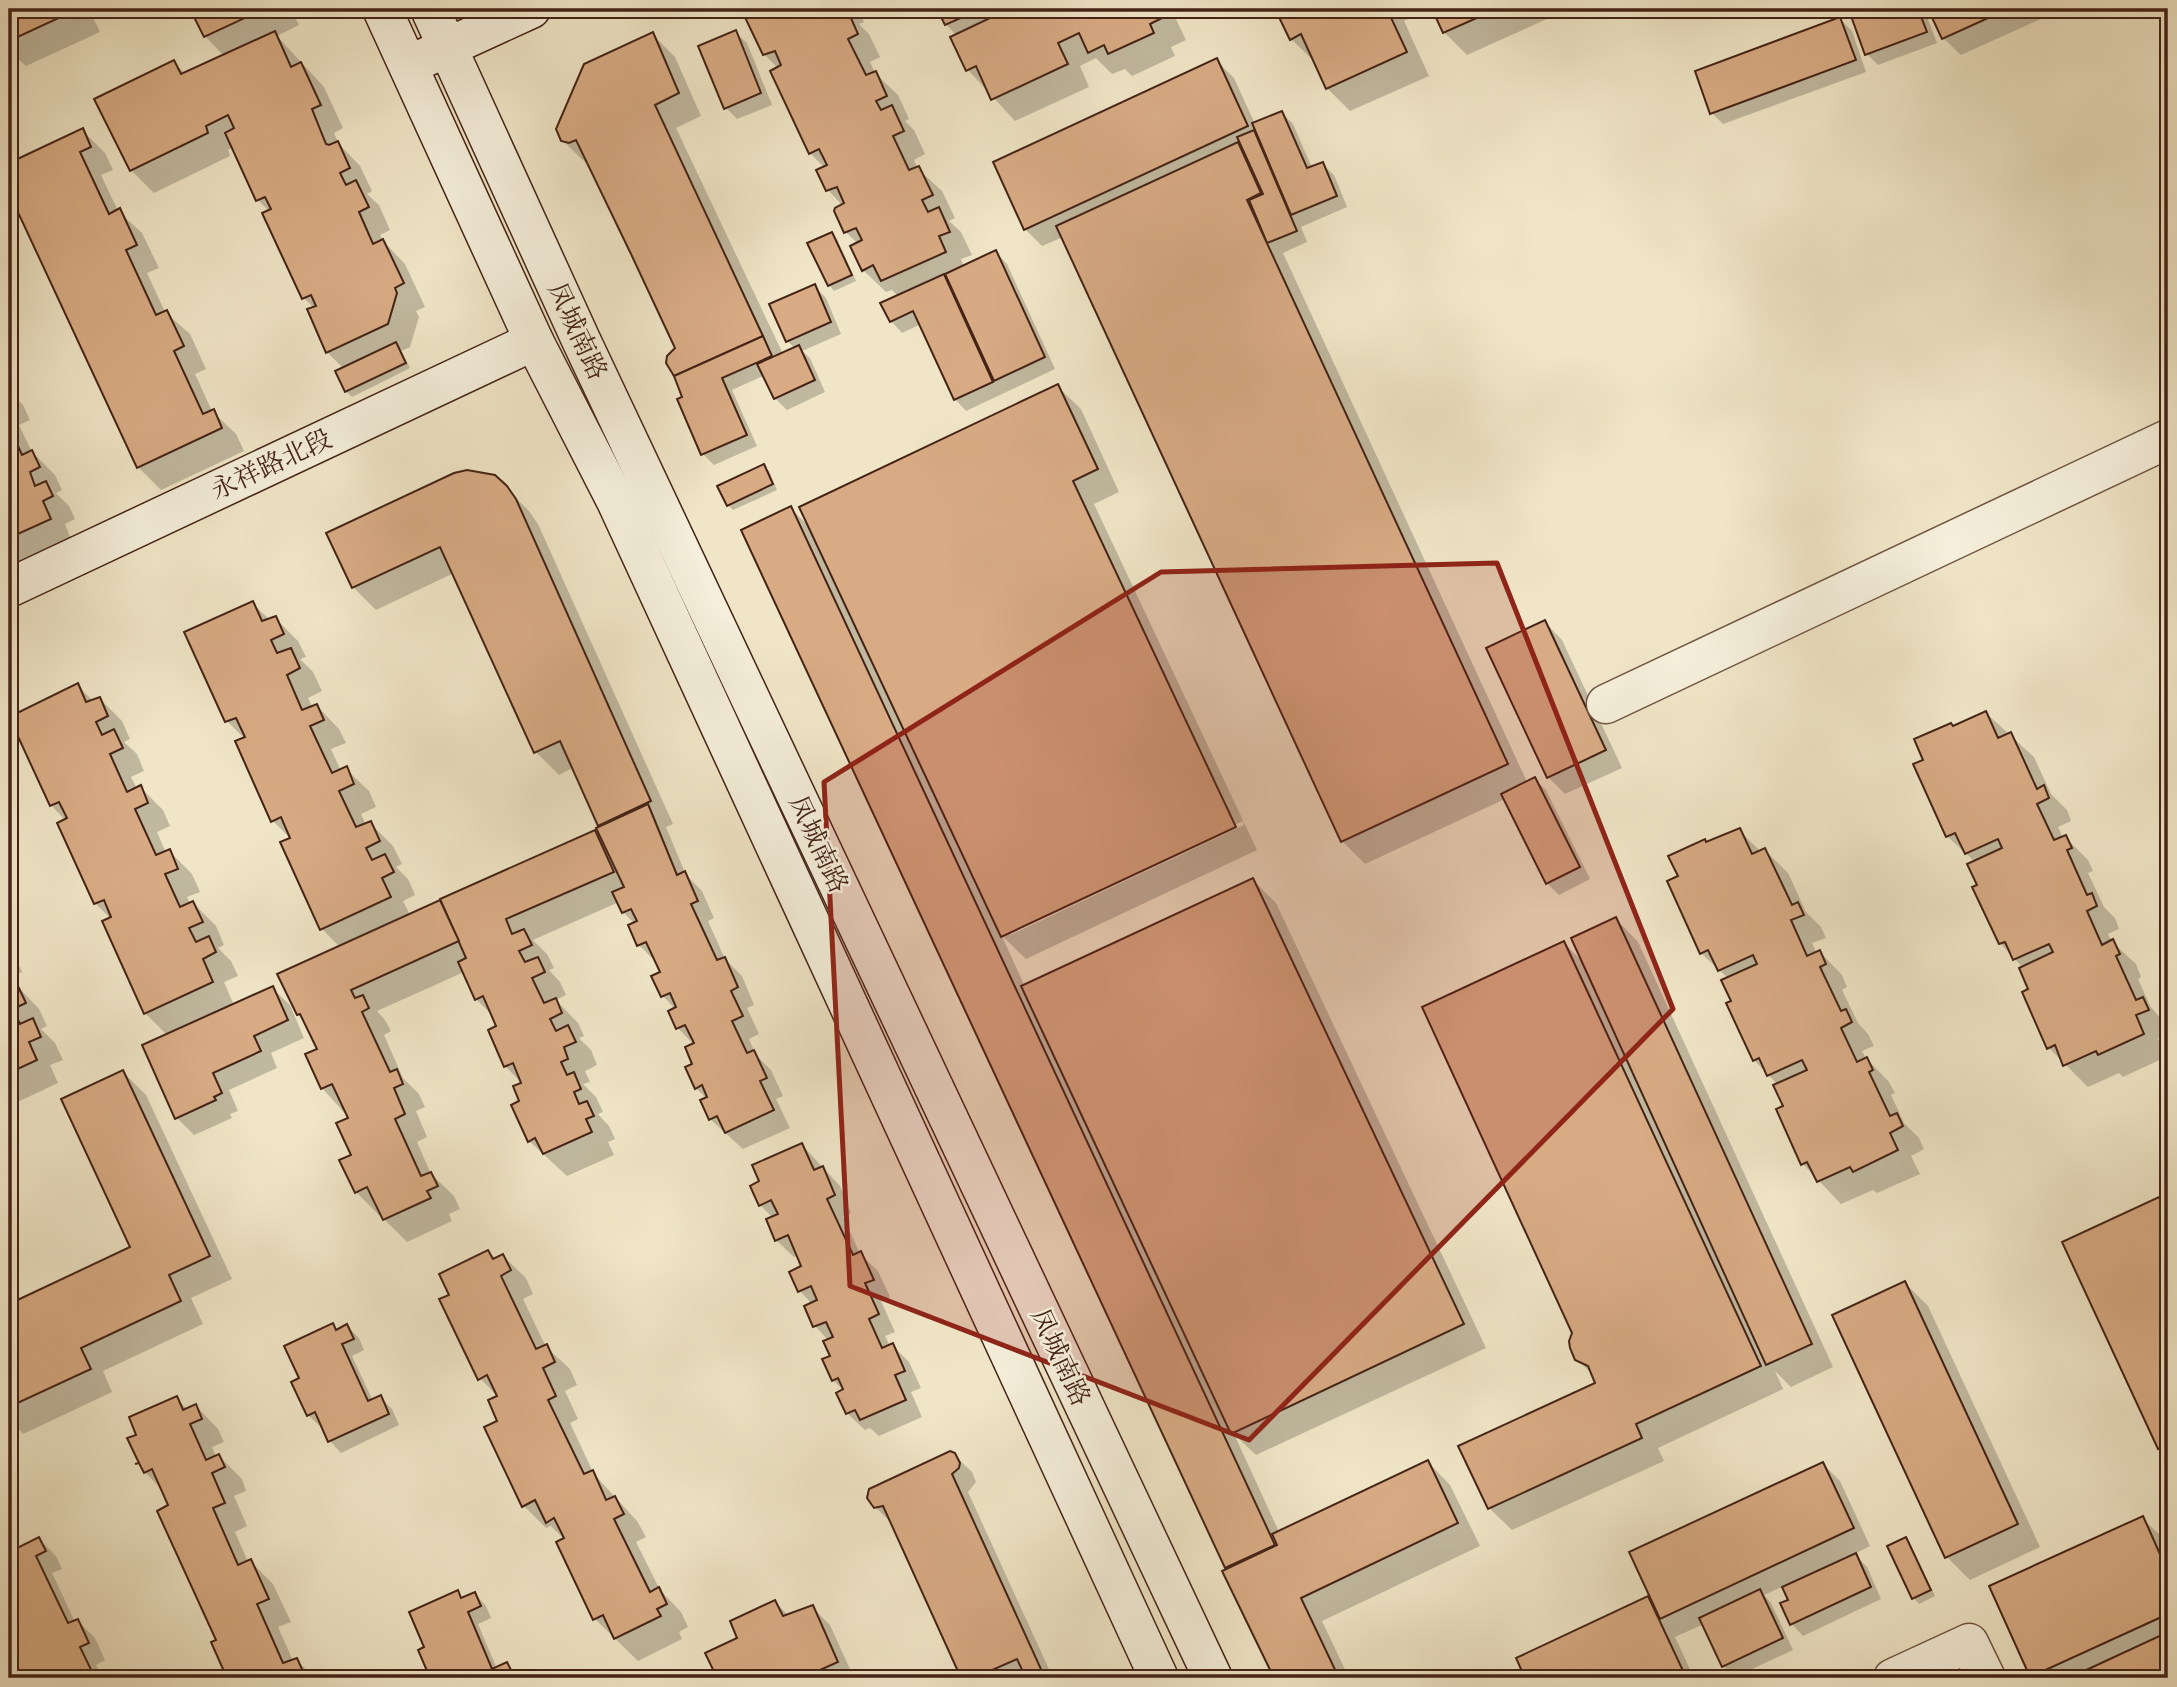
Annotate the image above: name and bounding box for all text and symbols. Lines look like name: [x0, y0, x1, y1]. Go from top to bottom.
street label: 凤城南路: [542, 277, 614, 385]
street label: 永祥路北段: [205, 422, 337, 506]
street label: 凤城南路: [783, 790, 855, 898]
street label: 凤城南路: [1025, 1303, 1097, 1411]

